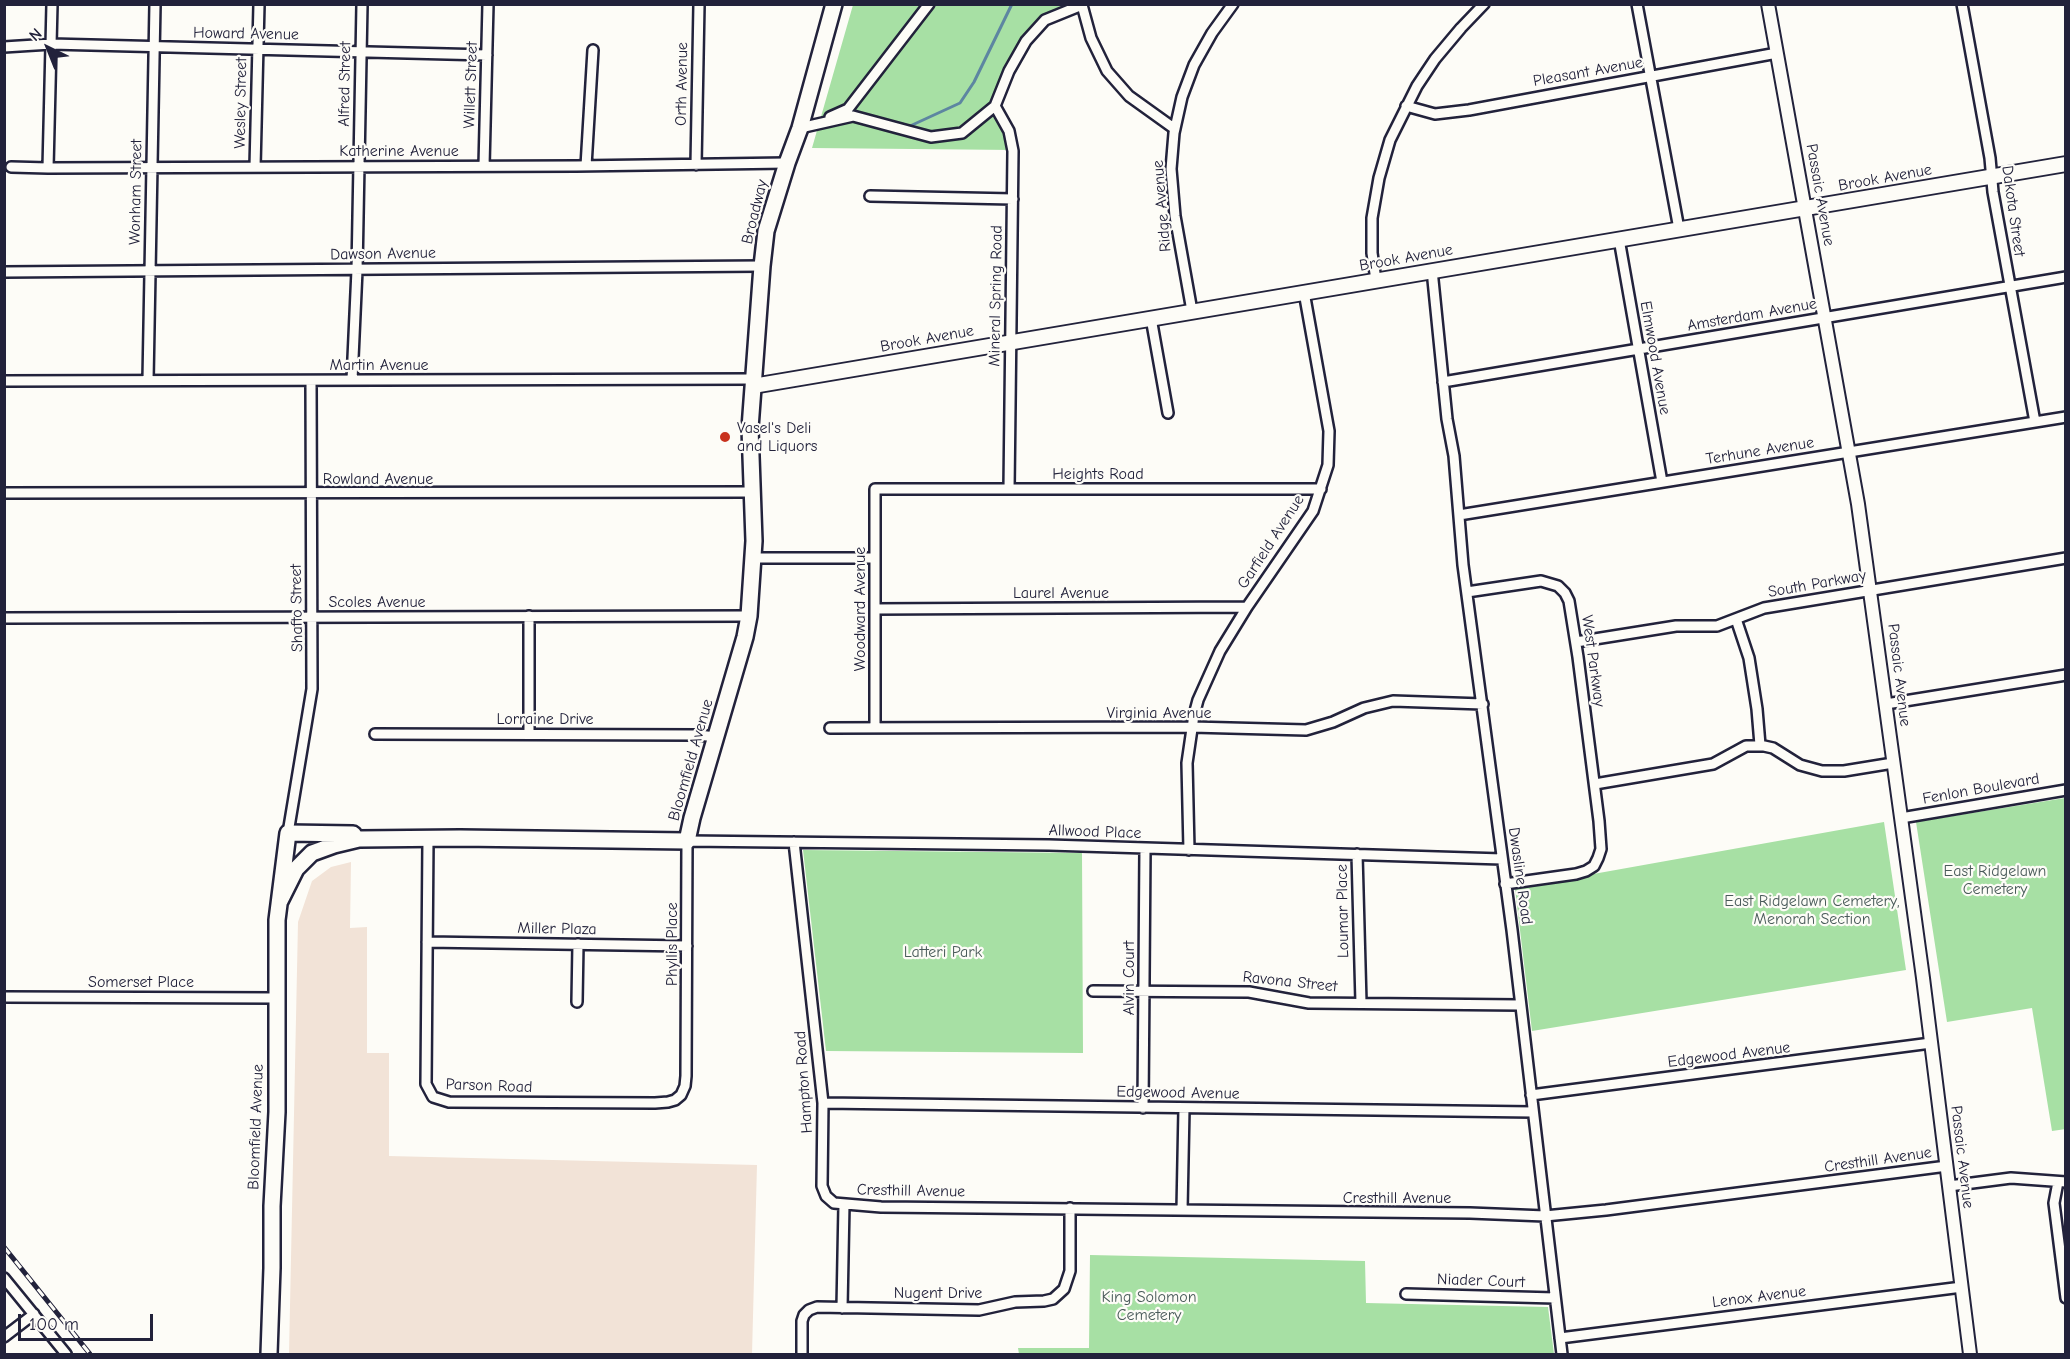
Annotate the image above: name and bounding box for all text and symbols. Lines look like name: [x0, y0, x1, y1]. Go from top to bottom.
north arrow: [18, 18, 78, 78]
street label: Howard Avenue: [193, 23, 299, 45]
text: N: [26, 25, 46, 45]
street label: Alfred Street: [335, 41, 355, 127]
street label: Willett Street: [460, 41, 482, 129]
street label: Orth Avenue: [672, 42, 692, 126]
street label: Pleasant Avenue: [1532, 53, 1644, 91]
street label: Wesley Street: [231, 57, 251, 149]
street label: Wonham Street: [125, 139, 147, 245]
street label: Katherine Avenue: [339, 141, 459, 161]
street label: Passaic Avenue: [1802, 142, 1838, 248]
street label: Ridge Avenue: [1148, 159, 1176, 253]
street label: Brook Avenue: [1837, 160, 1933, 196]
street label: Dakota Street: [1997, 164, 2029, 258]
street label: Broadway: [738, 178, 772, 246]
street label: Mineral Spring Road: [985, 225, 1007, 367]
street label: Brook Avenue: [1358, 240, 1454, 276]
street label: Dawson Avenue: [330, 243, 436, 265]
street label: Amsterdam Avenue: [1686, 294, 1818, 336]
street label: Elmwood Avenue: [1636, 300, 1674, 416]
street label: Brook Avenue: [879, 321, 975, 357]
street label: Martin Avenue: [329, 355, 429, 375]
place label: Vasel's Deli and Liquors: [737, 418, 817, 456]
marker: Vasel's Deli and Liquors: [718, 430, 732, 444]
street label: Terhune Avenue: [1705, 433, 1815, 469]
street label: Heights Road: [1052, 464, 1144, 484]
street label: Rowland Avenue: [323, 469, 433, 489]
street label: Garfield Avenue: [1233, 491, 1309, 593]
street label: Woodward Avenue: [850, 547, 870, 671]
street label: Shafto Street: [287, 564, 307, 652]
street label: South Parkway: [1766, 566, 1868, 602]
street label: Laurel Avenue: [1013, 583, 1109, 603]
street label: Scoles Avenue: [328, 592, 426, 612]
street label: West Parkway: [1577, 614, 1609, 708]
street label: Passaic Avenue: [1883, 622, 1915, 728]
street label: Bloomfield Avenue: [664, 697, 718, 823]
street label: Virginia Avenue: [1107, 703, 1211, 723]
street label: Lorraine Drive: [496, 709, 594, 729]
street label: Fenlon Boulevard: [1921, 769, 2041, 809]
street label: Allwood Place: [1048, 821, 1142, 843]
street label: Dwasline Road: [1504, 826, 1536, 926]
park label: East Ridgelawn Cemetery: [1944, 861, 2046, 899]
street label: Loumar Place: [1333, 864, 1353, 958]
park label: East Ridgelawn Cemetery, Menorah Section: [1724, 891, 1900, 929]
street label: Phyllis Place: [662, 902, 682, 986]
street label: Miller Plaza: [517, 919, 597, 939]
street label: Alvin Court: [1119, 941, 1139, 1015]
park label: Latteri Park: [904, 942, 982, 962]
street label: Ravona Street: [1242, 967, 1338, 997]
street label: Somerset Place: [88, 972, 194, 992]
street label: Hampton Road: [791, 1030, 817, 1134]
street label: Edgewood Avenue: [1667, 1038, 1791, 1072]
street label: Bloomfield Avenue: [244, 1064, 268, 1190]
street label: Parson Road: [445, 1075, 533, 1097]
street label: Edgewood Avenue: [1116, 1082, 1240, 1104]
street label: Passaic Avenue: [1946, 1104, 1978, 1210]
street label: Cresthill Avenue: [1823, 1143, 1933, 1177]
street label: Cresthill Avenue: [857, 1180, 965, 1202]
street label: Cresthill Avenue: [1343, 1188, 1451, 1208]
street label: Niader Court: [1437, 1270, 1525, 1292]
street label: Lenox Avenue: [1711, 1282, 1807, 1312]
street label: Nugent Drive: [894, 1283, 982, 1303]
park label: King Solomon Cemetery: [1101, 1287, 1197, 1325]
scale bar: [21, 1302, 156, 1340]
text: 100 m: [29, 1314, 79, 1335]

